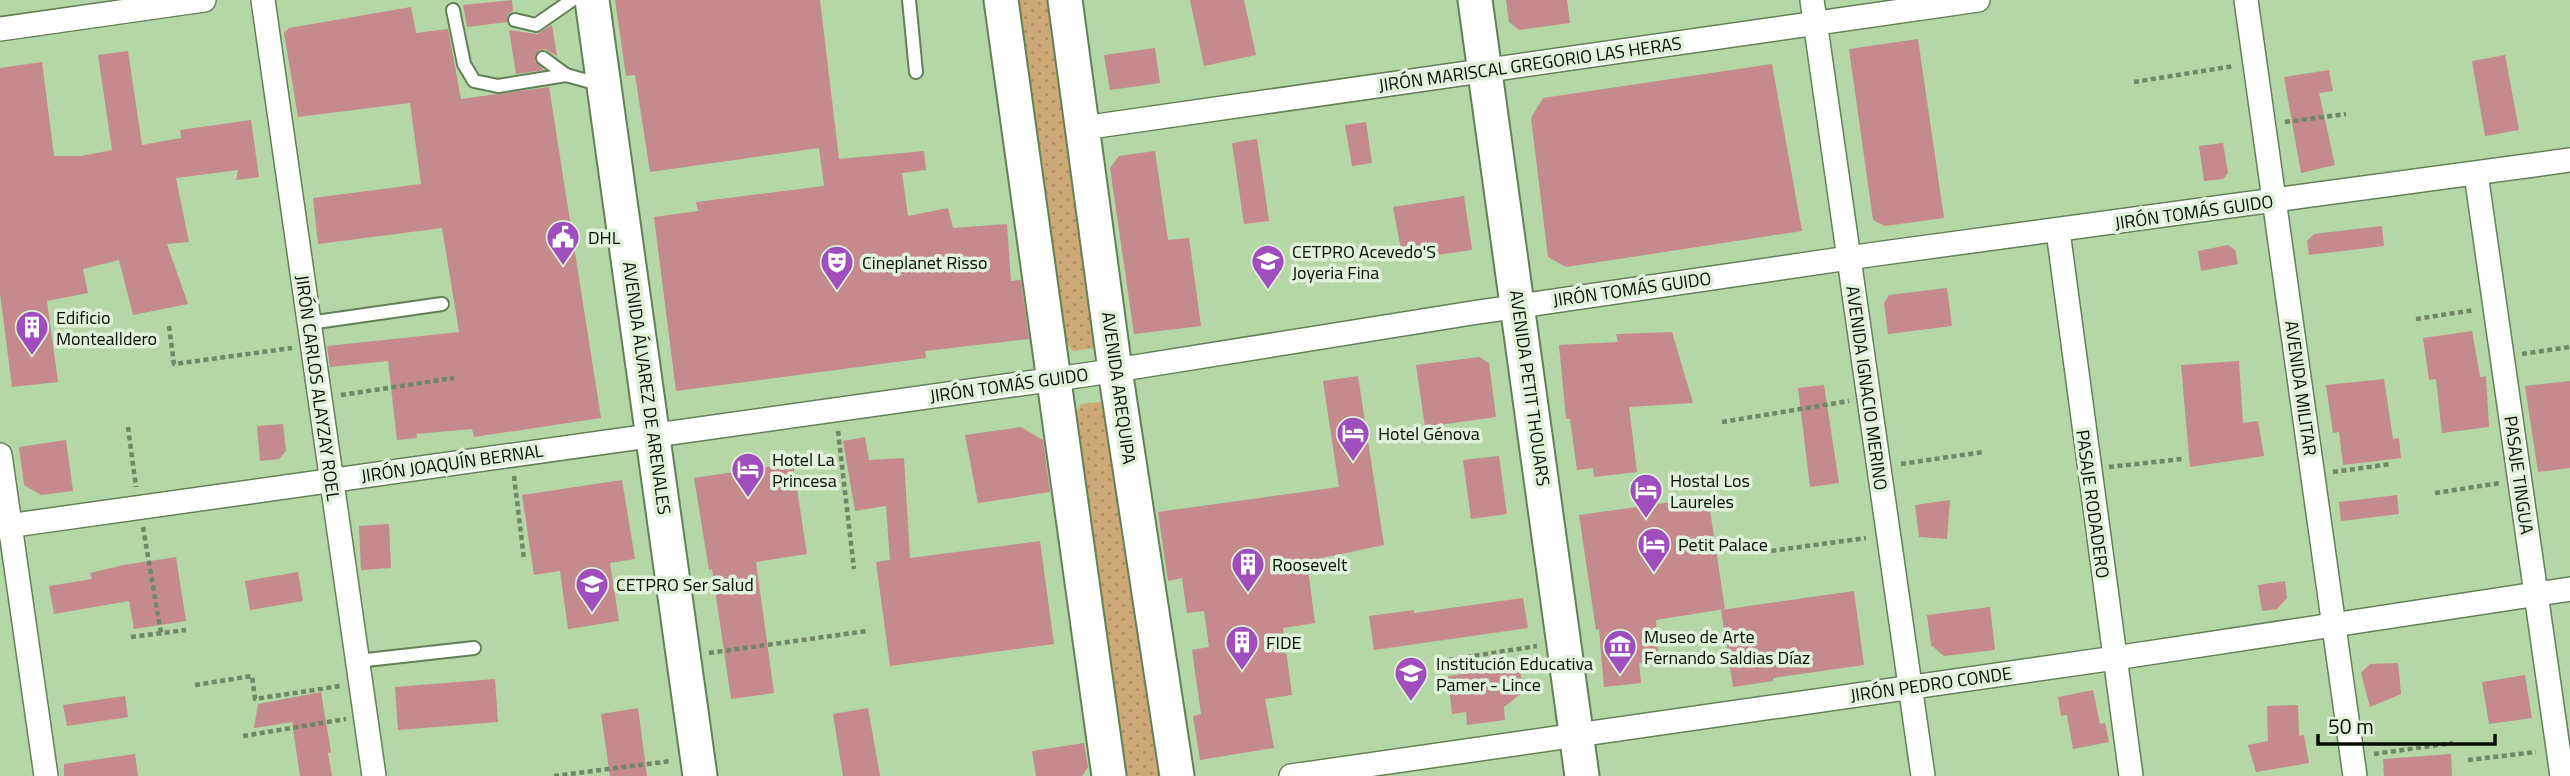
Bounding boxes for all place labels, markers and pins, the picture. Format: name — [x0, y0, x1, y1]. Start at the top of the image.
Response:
public building icon: DHL — [544, 218, 582, 267]
place label: DHL — [588, 224, 621, 251]
place label: CETPRO Acevedo'S Joyeria Fina — [1292, 238, 1436, 286]
school or university icon: CETPRO Acevedo'S Joyeria Fina — [1249, 242, 1287, 291]
theatre icon: Cineplanet Risso — [818, 243, 856, 292]
place label: Cineplanet Risso — [862, 249, 987, 276]
place label: Edificio Montealldero — [56, 304, 157, 352]
building icon: Edificio Montealldero — [13, 308, 51, 357]
hotel icon: Hotel Génova — [1334, 414, 1372, 463]
place label: Hotel Génova — [1378, 420, 1480, 447]
place label: Hotel La Princesa — [772, 446, 837, 494]
hotel icon: Hotel La Princesa — [729, 450, 767, 499]
place label: Hostal Los Laureles — [1670, 467, 1750, 515]
hotel icon: Hostal Los Laureles — [1627, 471, 1665, 520]
hotel icon: Petit Palace — [1635, 525, 1673, 574]
place label: Petit Palace — [1678, 531, 1768, 558]
building icon: Roosevelt — [1229, 545, 1267, 594]
place label: Roosevelt — [1272, 551, 1348, 578]
school or university icon: CETPRO Ser Salud — [573, 565, 611, 614]
place label: CETPRO Ser Salud — [616, 571, 754, 598]
building icon: FIDE — [1223, 623, 1261, 672]
place label: Museo de Arte Fernando Saldias Díaz — [1644, 623, 1810, 671]
museum icon: Museo de Arte Fernando Saldias Díaz — [1601, 627, 1639, 676]
place label: FIDE — [1266, 629, 1302, 656]
place label: Institución Educativa Pamer - Lince — [1436, 650, 1593, 698]
school or university icon: Institución Educativa Pamer - Lince — [1392, 654, 1430, 703]

